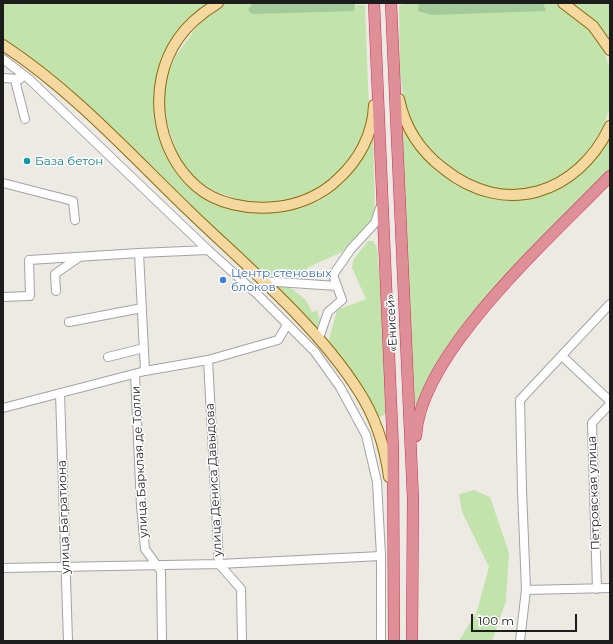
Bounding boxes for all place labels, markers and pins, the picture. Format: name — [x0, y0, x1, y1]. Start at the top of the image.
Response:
place label: База бетон — [35, 154, 103, 168]
marker: База бетон — [22, 156, 32, 166]
place label: Центр стеновых блоков — [231, 266, 332, 294]
marker: Центр стеновых блоков — [218, 275, 228, 285]

